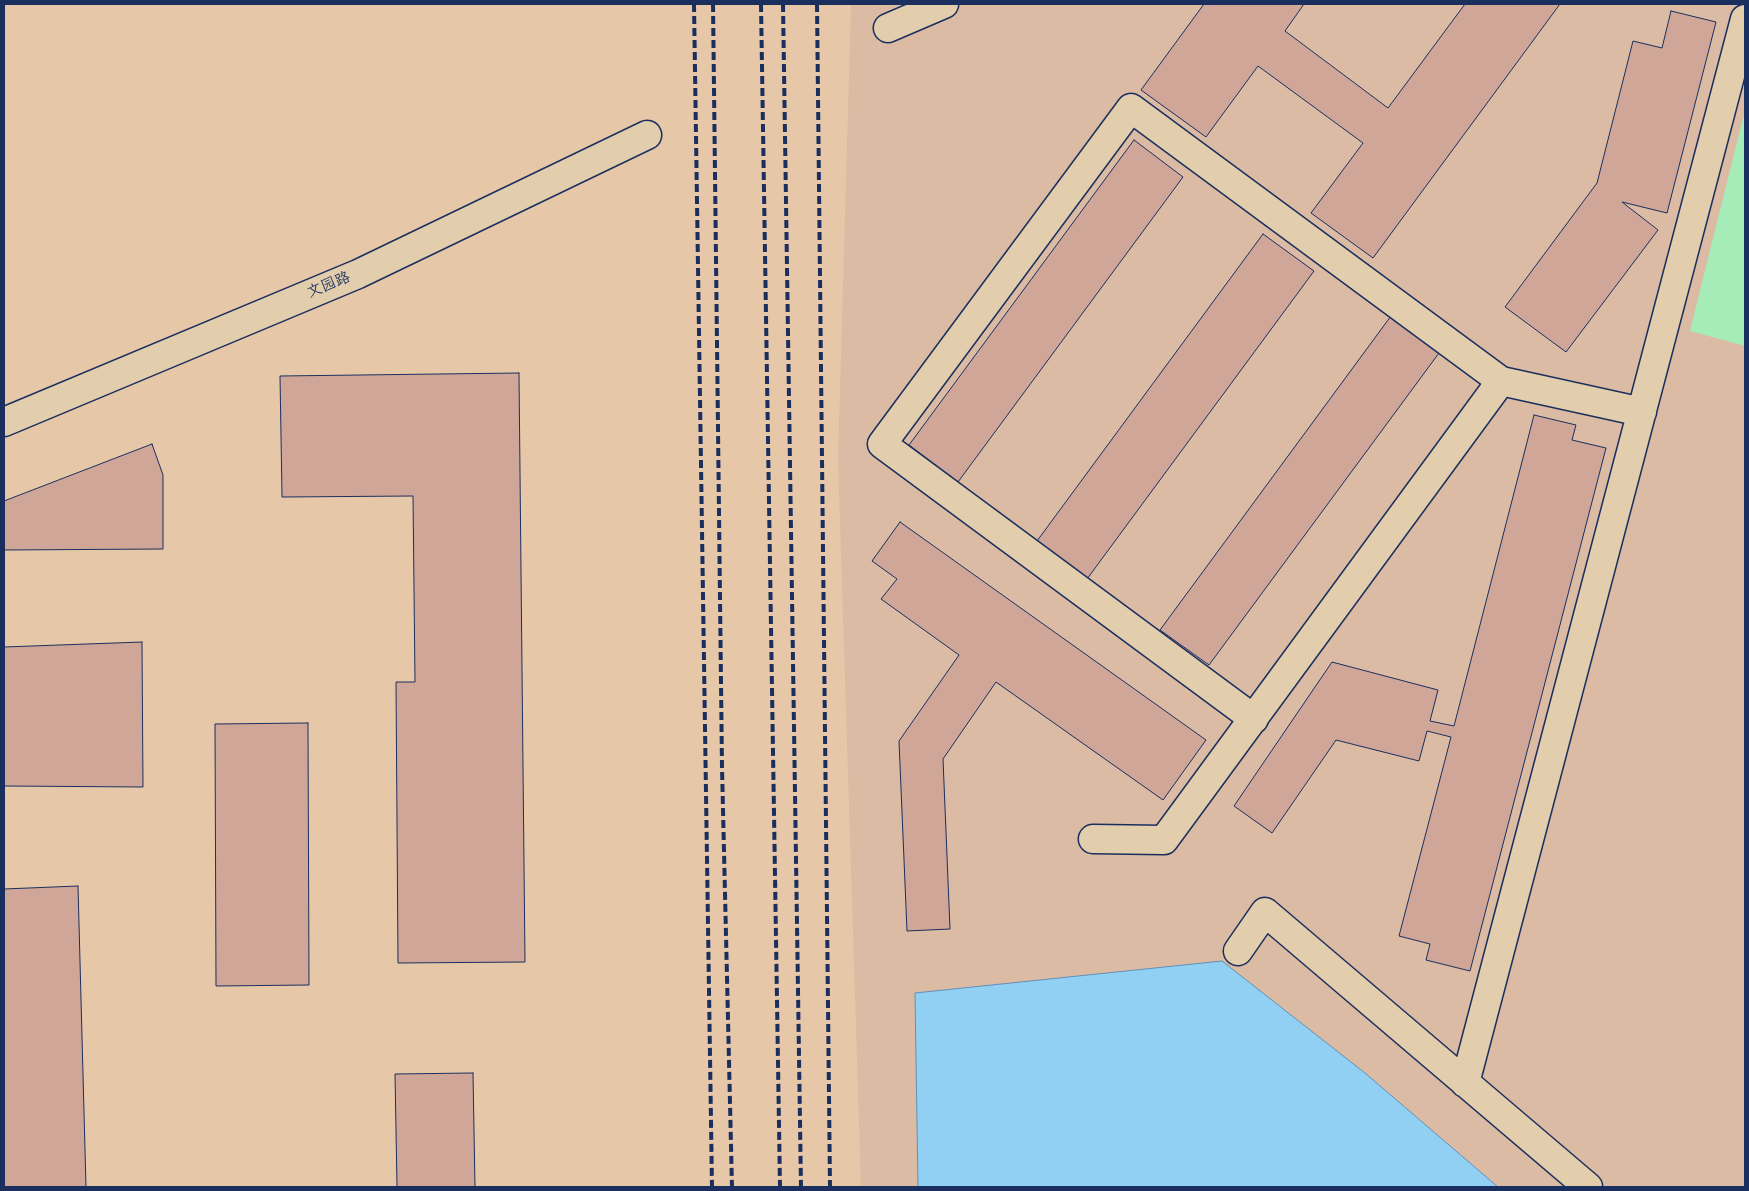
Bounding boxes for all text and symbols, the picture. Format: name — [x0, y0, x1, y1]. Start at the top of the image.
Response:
street label: 文园路 — [305, 269, 353, 303]

